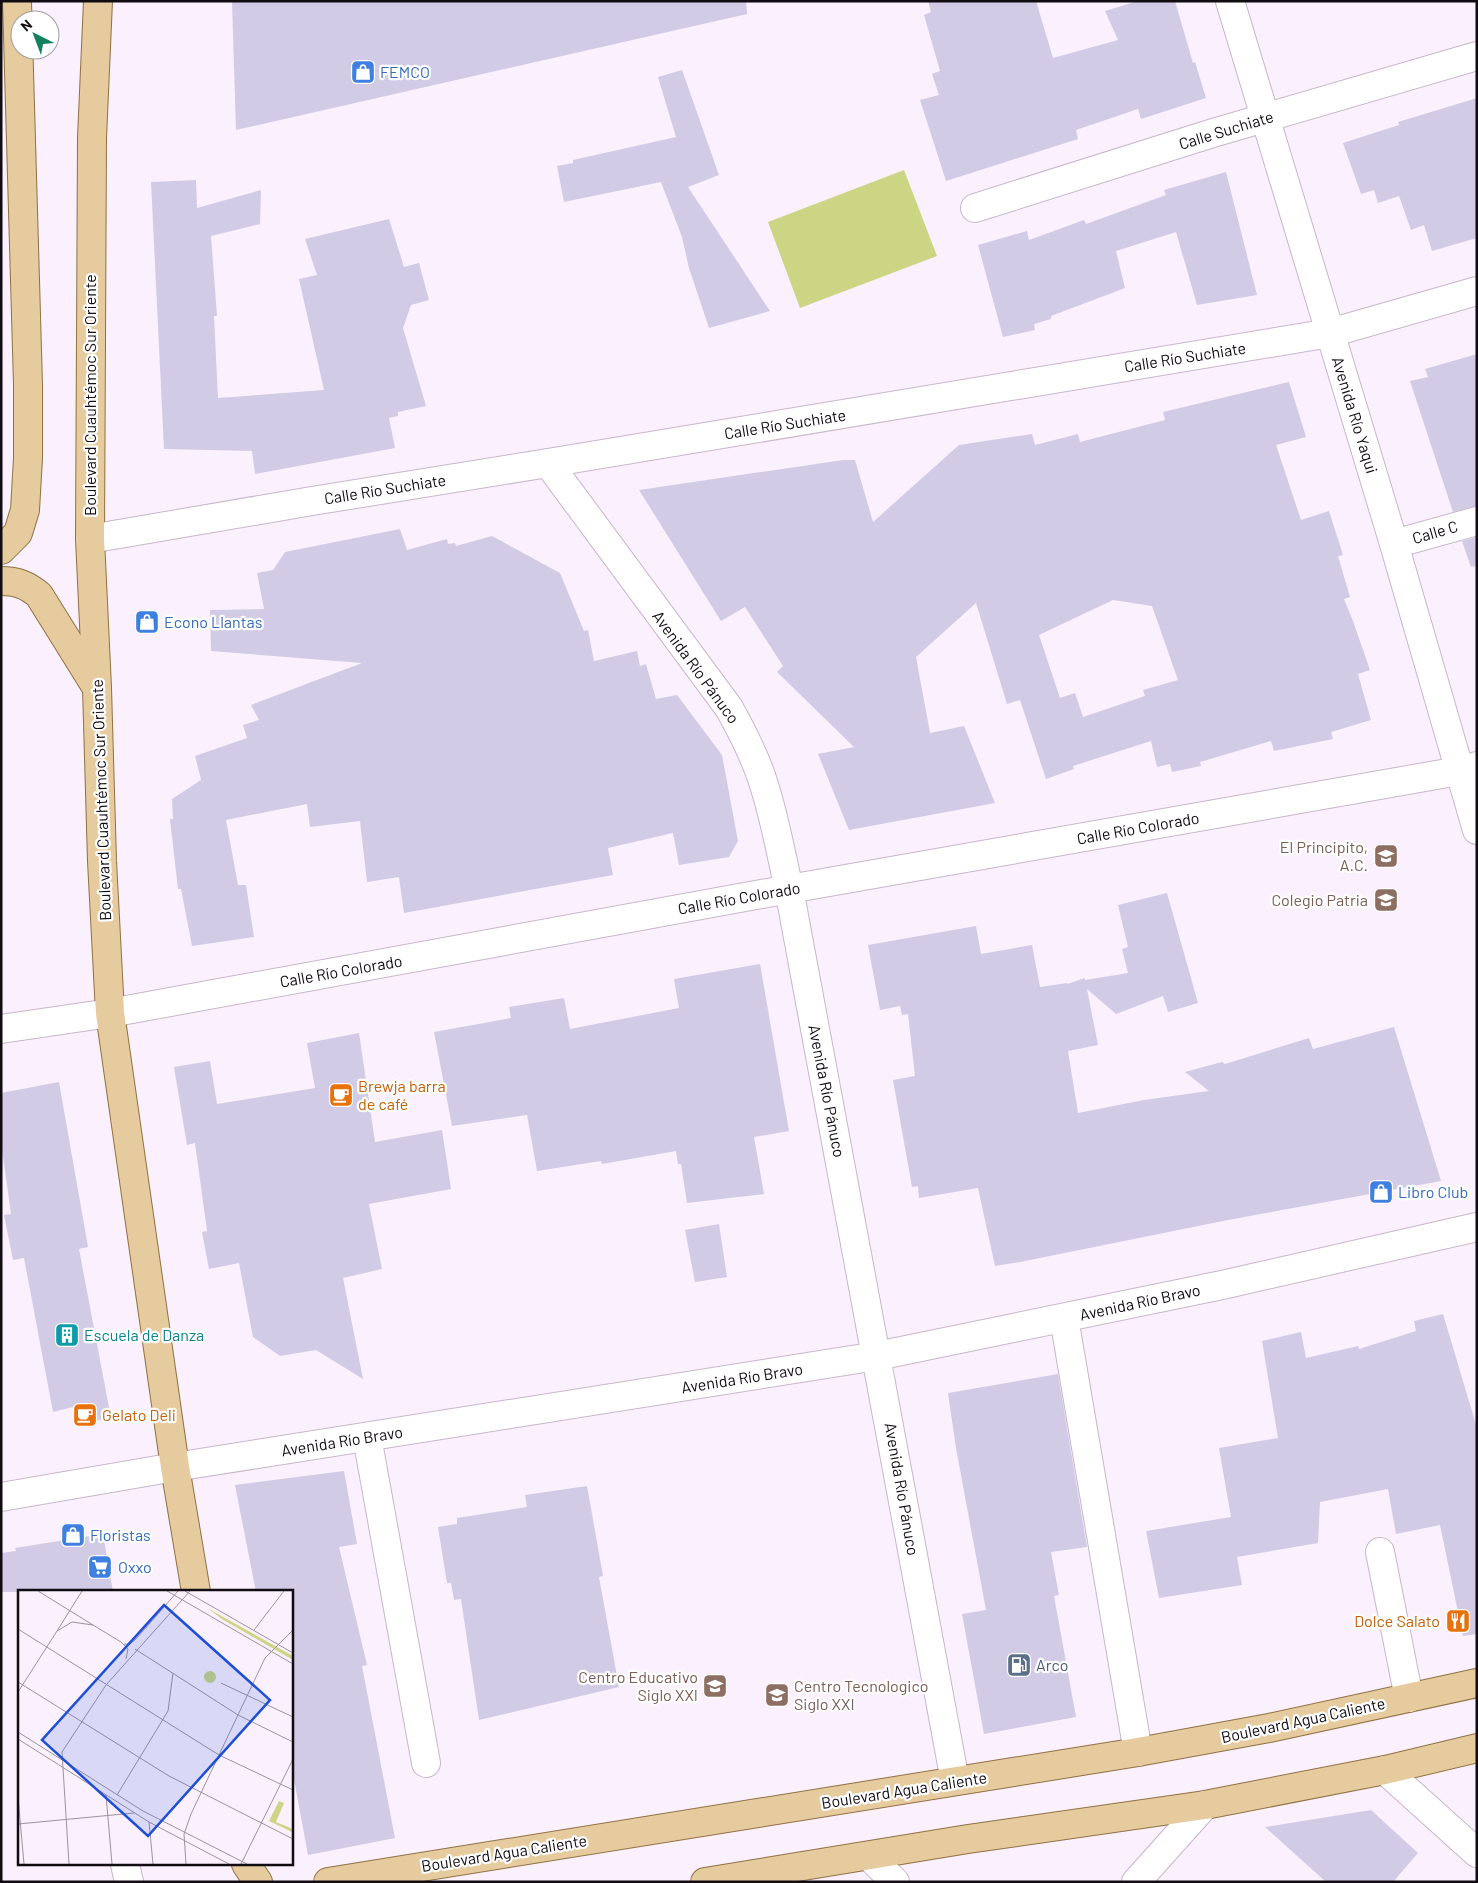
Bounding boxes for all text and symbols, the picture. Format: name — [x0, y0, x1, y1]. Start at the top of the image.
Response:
north arrow — [10, 10, 60, 60]
text: N — [17, 16, 35, 34]
shop icon: FEMCO — [350, 59, 376, 85]
place label: FEMCO — [380, 62, 430, 81]
street label: Calle Suchiate — [1176, 106, 1276, 153]
street label: Boulevard Cuauhtémoc Sur Oriente — [80, 274, 99, 516]
street label: Calle Río Suchiate — [1123, 337, 1247, 376]
street label: Avenida Río Yaqui — [1329, 354, 1382, 476]
street label: Calle Río Suchiate — [723, 404, 847, 443]
street label: Calle Río Suchiate — [323, 469, 447, 508]
street label: Calle C — [1410, 516, 1460, 547]
street label: Avenida Río Pánuco — [649, 607, 744, 727]
shop icon: Econo Llantas — [134, 609, 160, 635]
place label: Econo Llantas — [164, 612, 262, 631]
street label: Boulevard Cuauhtémoc Sur Oriente — [87, 679, 114, 921]
street label: Calle Río Colorado — [1075, 807, 1201, 848]
place label: El Principito, A.C. — [1280, 837, 1368, 874]
school or university icon: El Principito, A.C. — [1373, 843, 1399, 869]
street label: Calle Río Colorado — [676, 877, 802, 918]
school or university icon: Colegio Patria — [1373, 887, 1399, 913]
place label: Colegio Patria — [1271, 890, 1368, 909]
street label: Calle Río Colorado — [278, 950, 404, 991]
street label: Avenida Río Pánuco — [805, 1023, 850, 1159]
place label: Brewja barra de café — [358, 1076, 446, 1113]
cafe icon: Brewja barra de café — [328, 1082, 354, 1108]
shop icon: Libro Club — [1368, 1179, 1394, 1205]
place label: Libro Club — [1398, 1182, 1468, 1201]
street label: Avenida Río Bravo — [1078, 1279, 1202, 1324]
building icon: Escuela de Danza — [54, 1322, 80, 1348]
place label: Escuela de Danza — [84, 1325, 204, 1344]
street label: Avenida Río Bravo — [680, 1359, 804, 1397]
cafe icon: Gelato Deli — [72, 1402, 98, 1428]
place label: Gelato Deli — [102, 1405, 176, 1424]
street label: Avenida Río Pánuco — [881, 1421, 924, 1557]
street label: Avenida Río Bravo — [280, 1422, 404, 1460]
shop icon: Floristas — [60, 1522, 86, 1548]
place label: Floristas — [90, 1525, 151, 1544]
supermarket icon: Oxxo — [87, 1554, 113, 1580]
place label: Oxxo — [118, 1557, 152, 1576]
inset map — [18, 1590, 292, 1866]
restaurant icon: Dolce Salato — [1445, 1608, 1471, 1634]
place label: Dolce Salato — [1354, 1611, 1440, 1630]
fuel station icon: Arco — [1006, 1652, 1032, 1678]
place label: Arco — [1036, 1655, 1068, 1674]
place label: Centro Educativo Siglo XXI — [578, 1667, 698, 1704]
school or university icon: Centro Educativo Siglo XXI — [702, 1673, 728, 1699]
place label: Centro Tecnologico Siglo XXI — [794, 1676, 928, 1713]
school or university icon: Centro Tecnologico Siglo XXI — [764, 1682, 790, 1708]
street label: Boulevard Agua Caliente — [1219, 1693, 1387, 1746]
street label: Boulevard Agua Caliente — [820, 1767, 988, 1812]
street label: Boulevard Agua Caliente — [420, 1830, 588, 1875]

